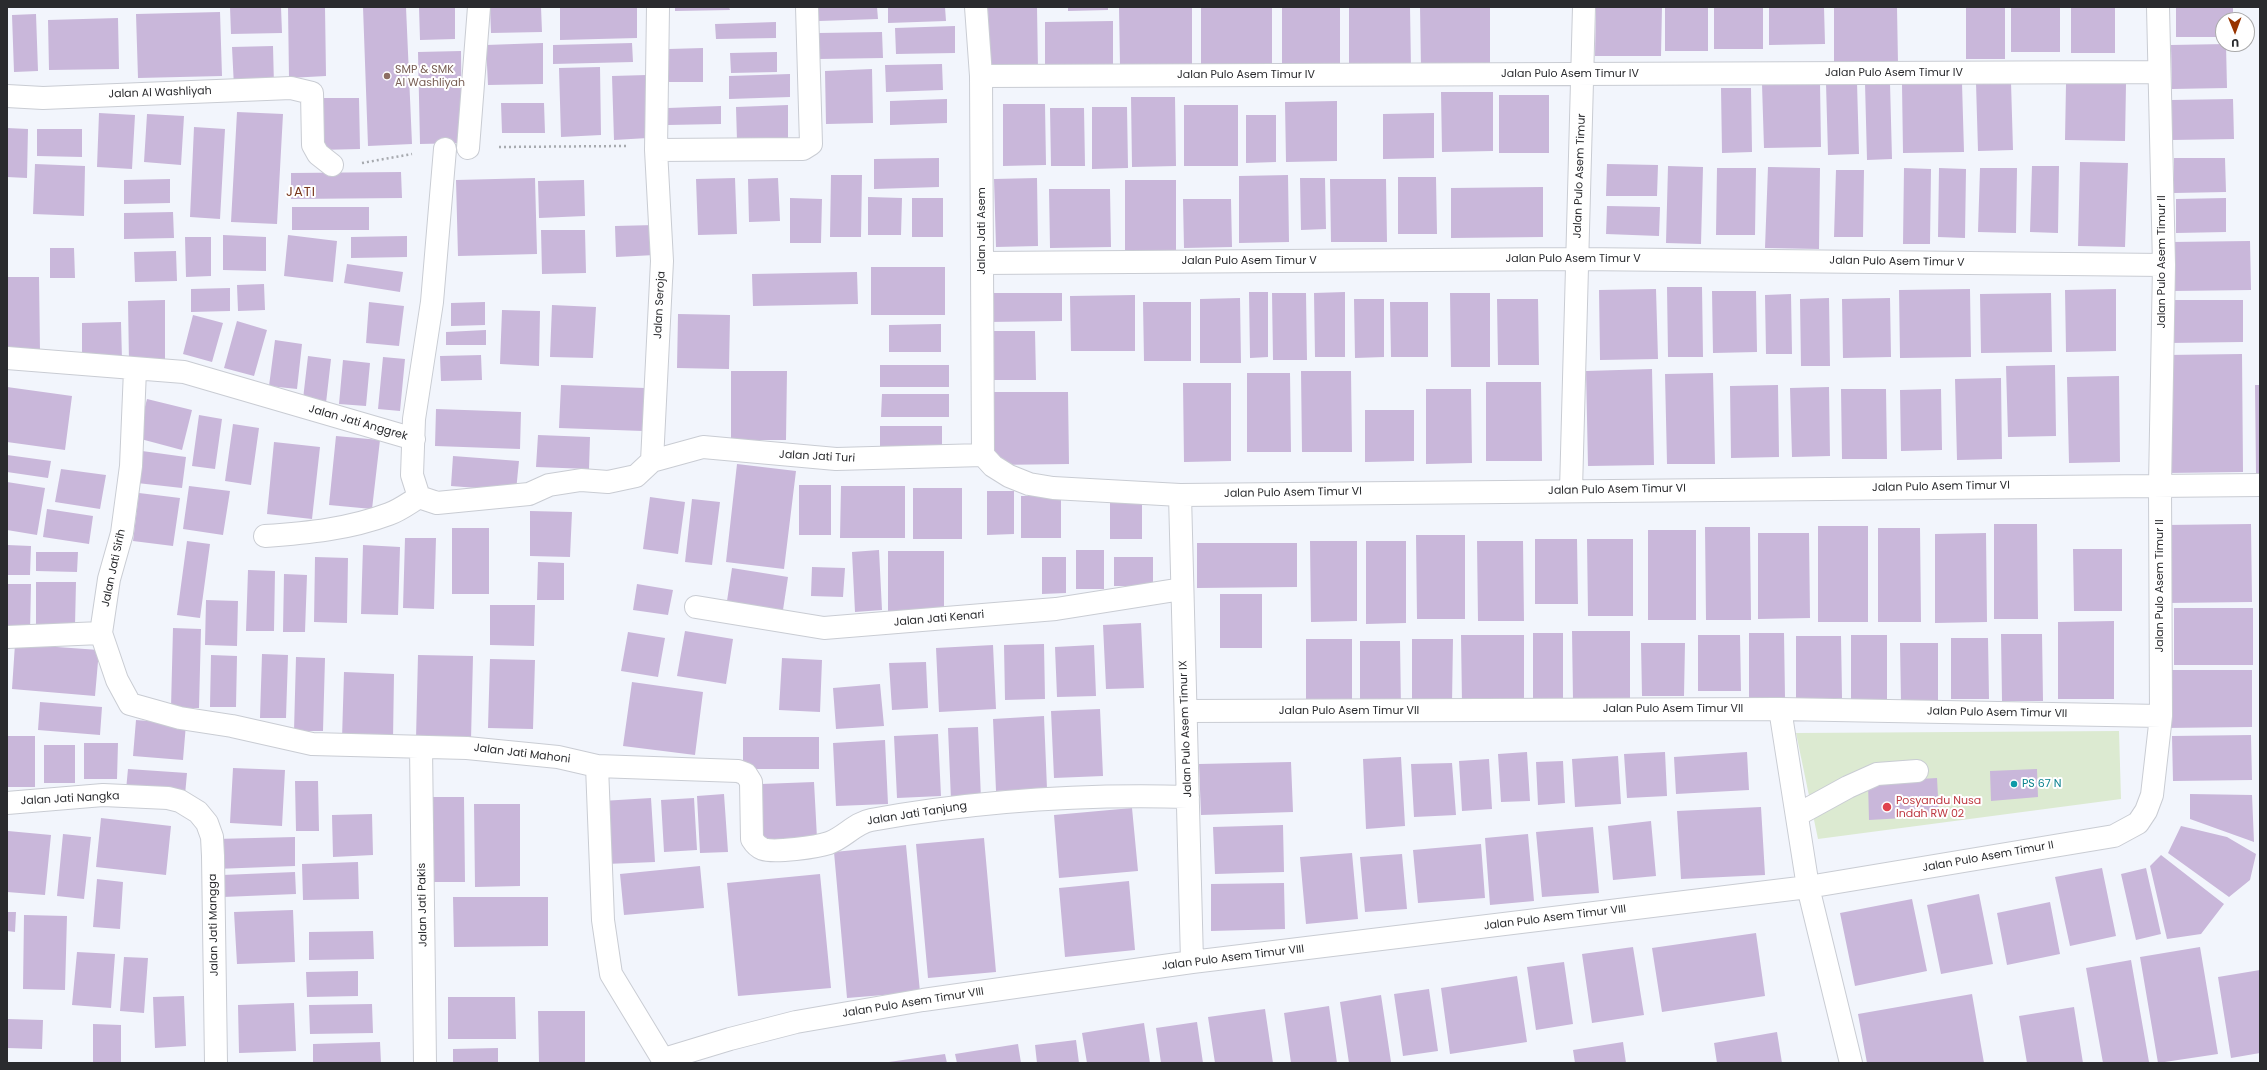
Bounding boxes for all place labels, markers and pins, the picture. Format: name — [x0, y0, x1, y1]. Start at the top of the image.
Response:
place label: SMP & SMK Al Washliyah — [395, 63, 465, 89]
marker: SMP & SMK Al Washliyah — [382, 71, 392, 81]
place label: PS 67 N — [2022, 777, 2061, 791]
marker: PS 67 N — [2009, 779, 2019, 789]
place label: Posyandu Nusa Indah RW 02 — [1896, 794, 1981, 820]
marker: Posyandu Nusa Indah RW 02 — [1881, 801, 1893, 813]

